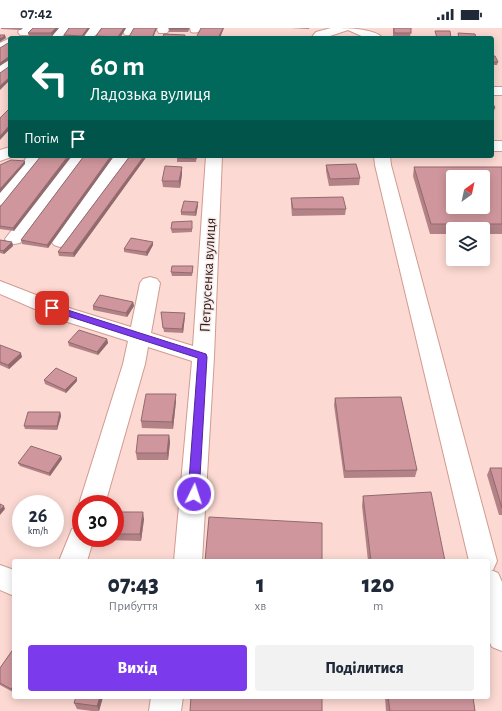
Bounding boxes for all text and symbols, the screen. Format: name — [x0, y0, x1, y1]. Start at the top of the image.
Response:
text: 07:42 — [20, 6, 52, 21]
icon: left — [24, 52, 76, 104]
text: 60 m — [90, 53, 145, 81]
text: Ладозька вулиця — [90, 86, 211, 104]
icon: arrive — [67, 128, 89, 150]
text: Потім — [24, 131, 59, 146]
north arrow — [446, 170, 490, 214]
map controls — [446, 170, 490, 266]
street label: Петрусенка вулиця — [198, 217, 218, 333]
button: layers — [446, 222, 490, 266]
pin — [35, 291, 69, 325]
icon: arrive — [41, 297, 63, 319]
position arrow — [173, 473, 215, 515]
speed limit sign: 30 — [72, 495, 124, 547]
text: 26 — [28, 506, 48, 526]
text: km/h — [28, 526, 48, 536]
text: 07:43 — [108, 573, 159, 597]
text: 1 — [256, 573, 265, 597]
text: 120 — [362, 573, 394, 597]
text: Прибуття — [109, 600, 158, 613]
text: хв — [254, 600, 266, 613]
text: m — [373, 600, 383, 613]
button: Вихід — [28, 645, 247, 691]
button: Поділитися — [255, 645, 474, 691]

